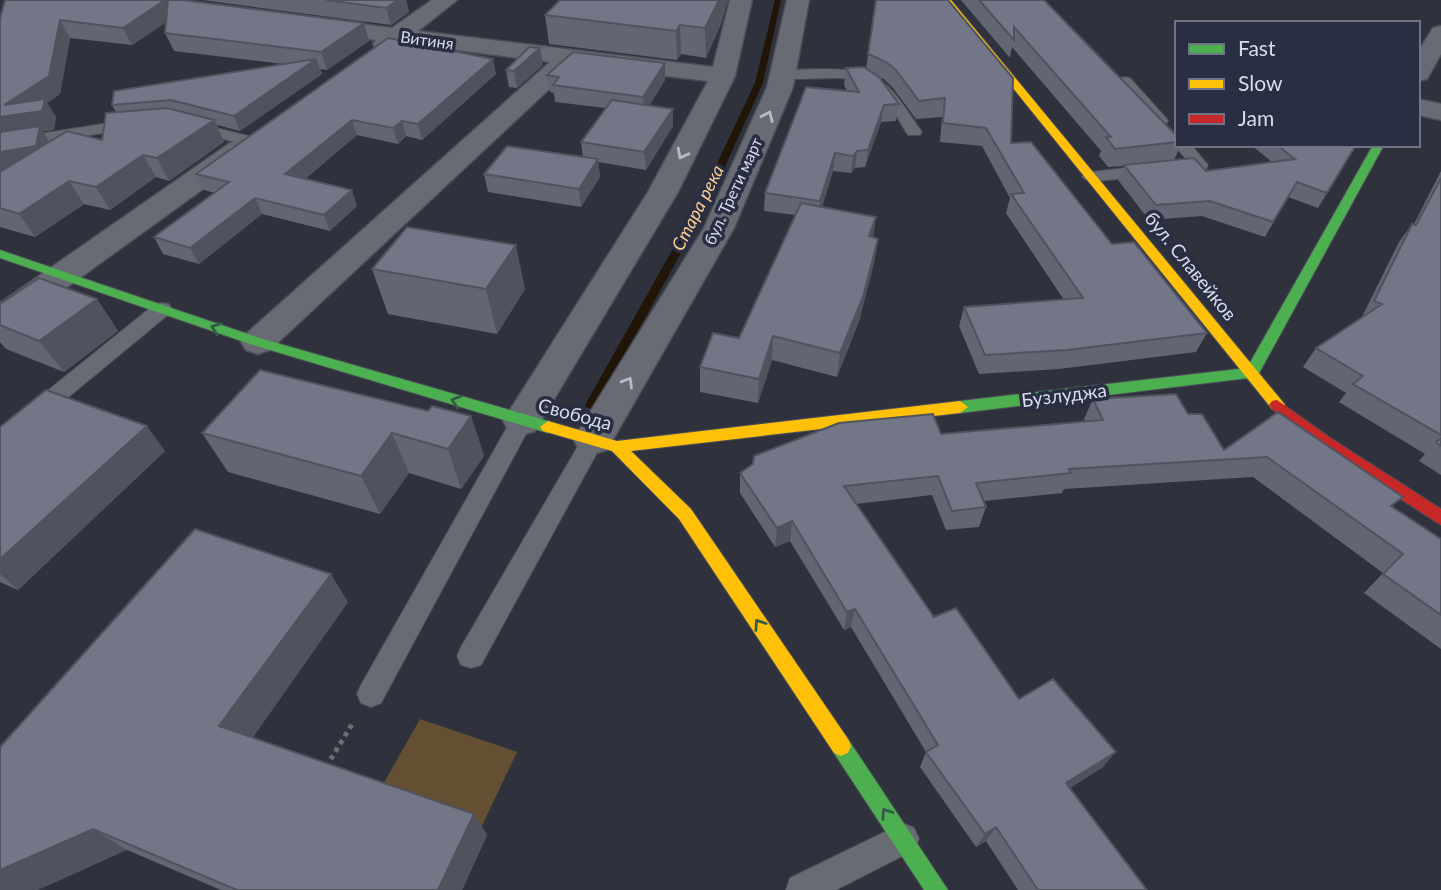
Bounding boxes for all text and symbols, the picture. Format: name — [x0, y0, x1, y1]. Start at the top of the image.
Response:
legend — [1175, 21, 1420, 147]
street label: Витиня — [399, 26, 455, 53]
text: Fast — [1238, 35, 1276, 60]
text: Slow — [1238, 70, 1283, 95]
text: Jam — [1238, 105, 1274, 130]
one-way arrow — [760, 111, 774, 123]
street label: бул. Трети март — [699, 134, 766, 247]
one-way arrow — [677, 147, 691, 159]
water label: Стара река — [666, 161, 728, 254]
street label: бул. Славейков — [1140, 207, 1242, 325]
one-way arrow — [210, 322, 222, 336]
one-way arrow — [619, 376, 632, 389]
street label: Бузлуджа — [1020, 378, 1108, 411]
street label: Свобода — [536, 393, 615, 434]
one-way arrow — [451, 395, 463, 410]
one-way arrow — [755, 619, 767, 632]
one-way arrow — [882, 808, 894, 821]

